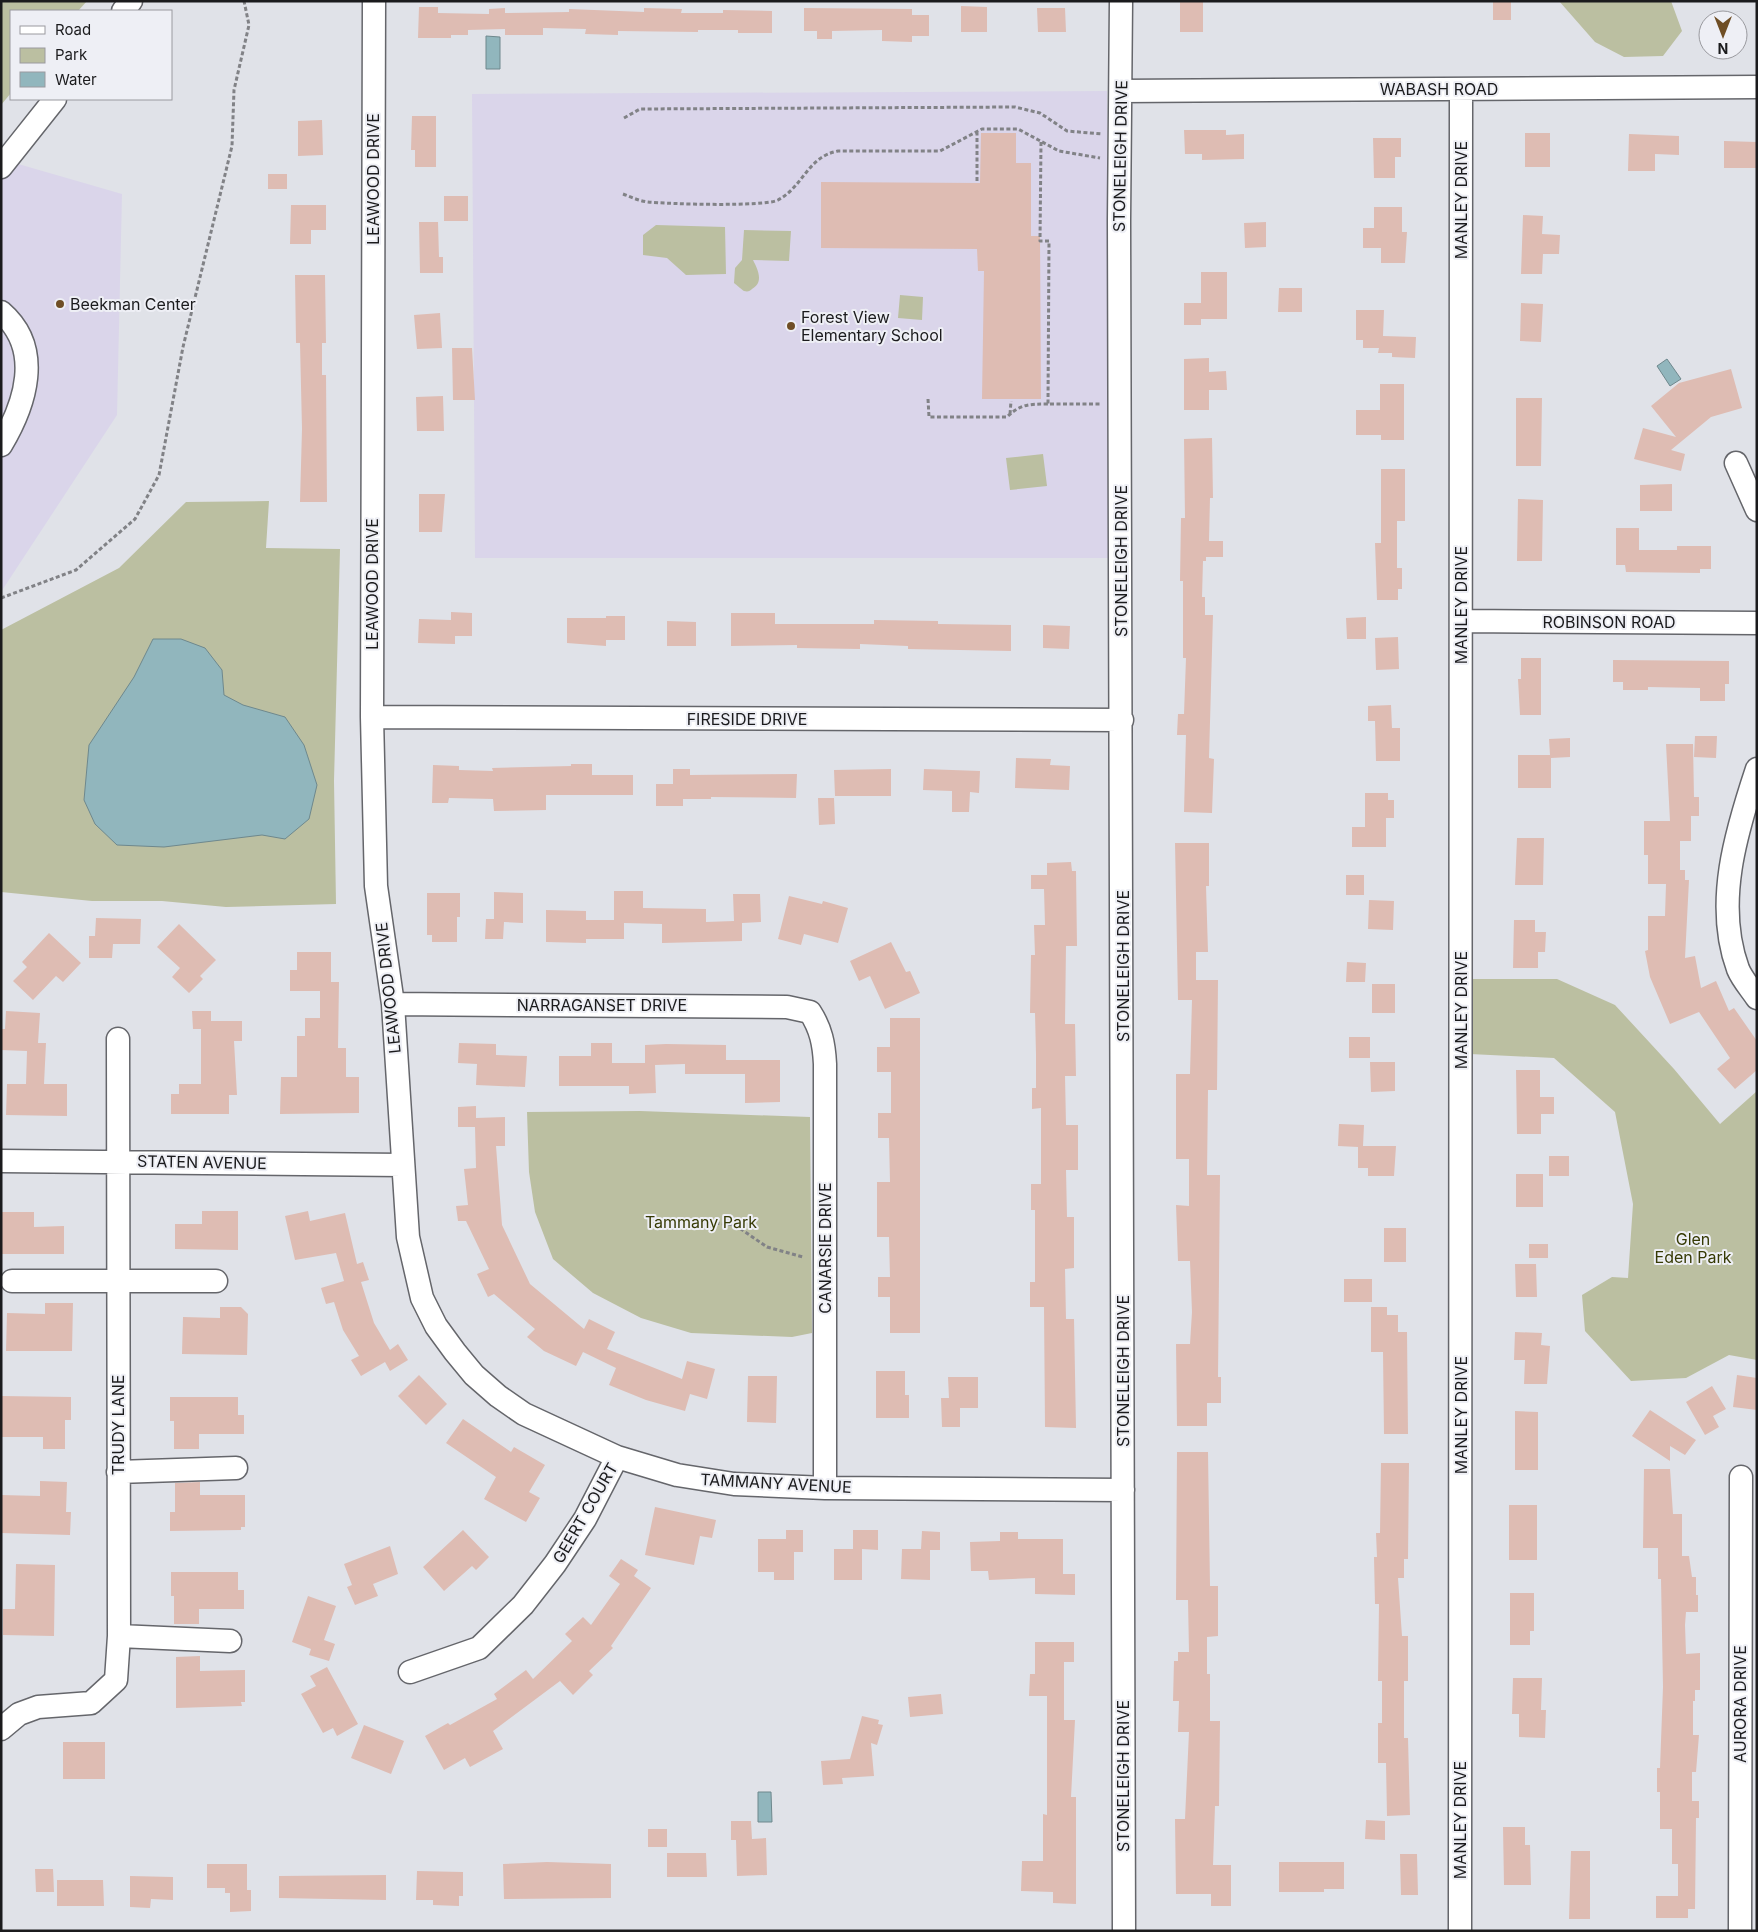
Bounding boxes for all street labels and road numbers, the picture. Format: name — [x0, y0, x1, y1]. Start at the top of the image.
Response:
street label: WABASH ROAD — [1380, 79, 1498, 99]
street label: STONELEIGH DRIVE — [1109, 80, 1131, 232]
street label: LEAWOOD DRIVE — [363, 113, 383, 245]
street label: MANLEY DRIVE — [1451, 141, 1471, 259]
street label: STONELEIGH DRIVE — [1111, 485, 1131, 637]
street label: LEAWOOD DRIVE — [362, 518, 382, 650]
street label: MANLEY DRIVE — [1451, 546, 1471, 664]
street label: ROBINSON ROAD — [1543, 612, 1675, 632]
street label: FIRESIDE DRIVE — [687, 709, 807, 729]
street label: STONELEIGH DRIVE — [1113, 890, 1133, 1042]
street label: LEAWOOD DRIVE — [371, 921, 405, 1055]
street label: MANLEY DRIVE — [1451, 951, 1471, 1069]
street label: NARRAGANSET DRIVE — [517, 995, 687, 1015]
street label: STATEN AVENUE — [137, 1151, 267, 1173]
street label: CANARSIE DRIVE — [815, 1182, 835, 1314]
street label: STONELEIGH DRIVE — [1113, 1295, 1133, 1447]
street label: MANLEY DRIVE — [1451, 1356, 1471, 1474]
street label: TRUDY LANE — [108, 1375, 128, 1475]
street label: GEERT COURT — [548, 1459, 622, 1567]
street label: TAMMANY AVENUE — [700, 1469, 852, 1497]
street label: AURORA DRIVE — [1730, 1645, 1750, 1763]
street label: STONELEIGH DRIVE — [1113, 1700, 1133, 1852]
street label: MANLEY DRIVE — [1450, 1761, 1470, 1879]

